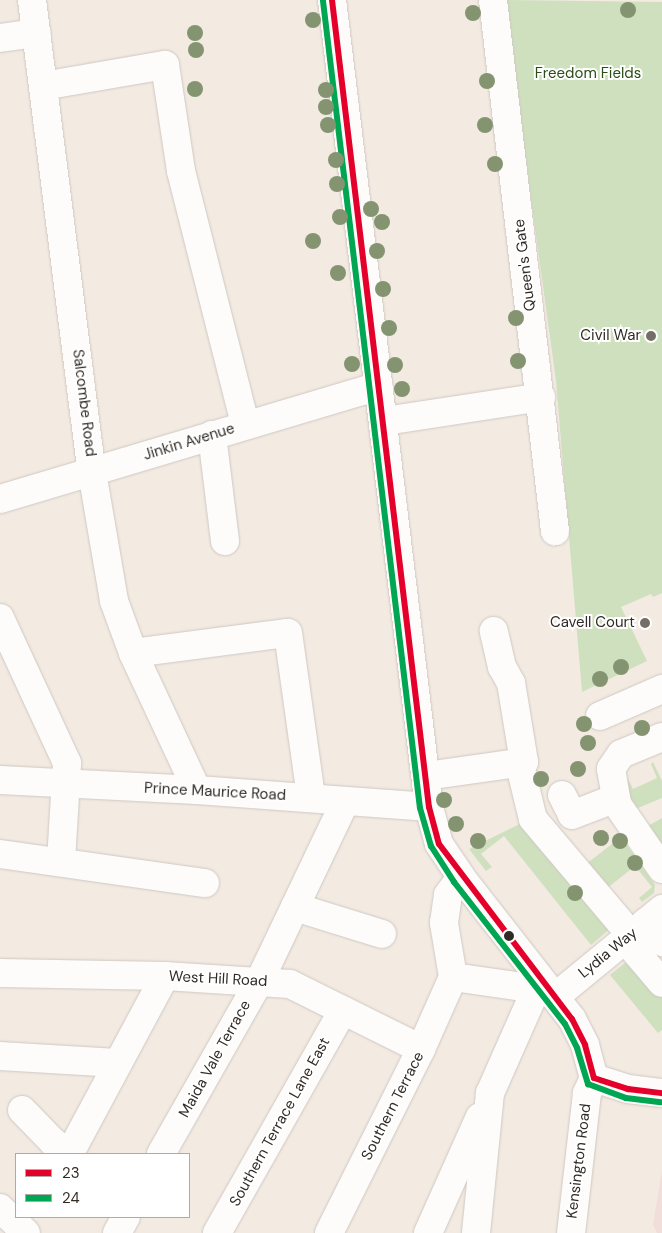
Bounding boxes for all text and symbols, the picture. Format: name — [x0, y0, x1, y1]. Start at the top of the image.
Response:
park label: Freedom Fields — [535, 65, 641, 83]
street label: Queen's Gate — [510, 218, 540, 312]
place label: Civil War — [580, 327, 641, 345]
marker: Civil War — [645, 330, 657, 342]
street label: Salcombe Road — [68, 348, 100, 458]
street label: Jinkin Avenue — [141, 420, 237, 464]
place label: Cavell Court — [550, 614, 635, 632]
marker: Cavell Court — [639, 617, 651, 629]
street label: Prince Maurice Road — [144, 779, 286, 805]
street label: Lydia Way — [575, 924, 641, 982]
unlabelled marker — [504, 931, 514, 941]
street label: West Hill Road — [168, 967, 268, 991]
street label: Maida Vale Terrace — [175, 997, 255, 1121]
street label: Southern Terrace Lane East — [226, 1034, 334, 1210]
street label: Southern Terrace — [358, 1049, 428, 1163]
street label: Kensington Road — [563, 1103, 595, 1219]
legend — [15, 1153, 190, 1218]
text: 23 — [62, 1163, 80, 1183]
text: 24 — [62, 1188, 80, 1208]

